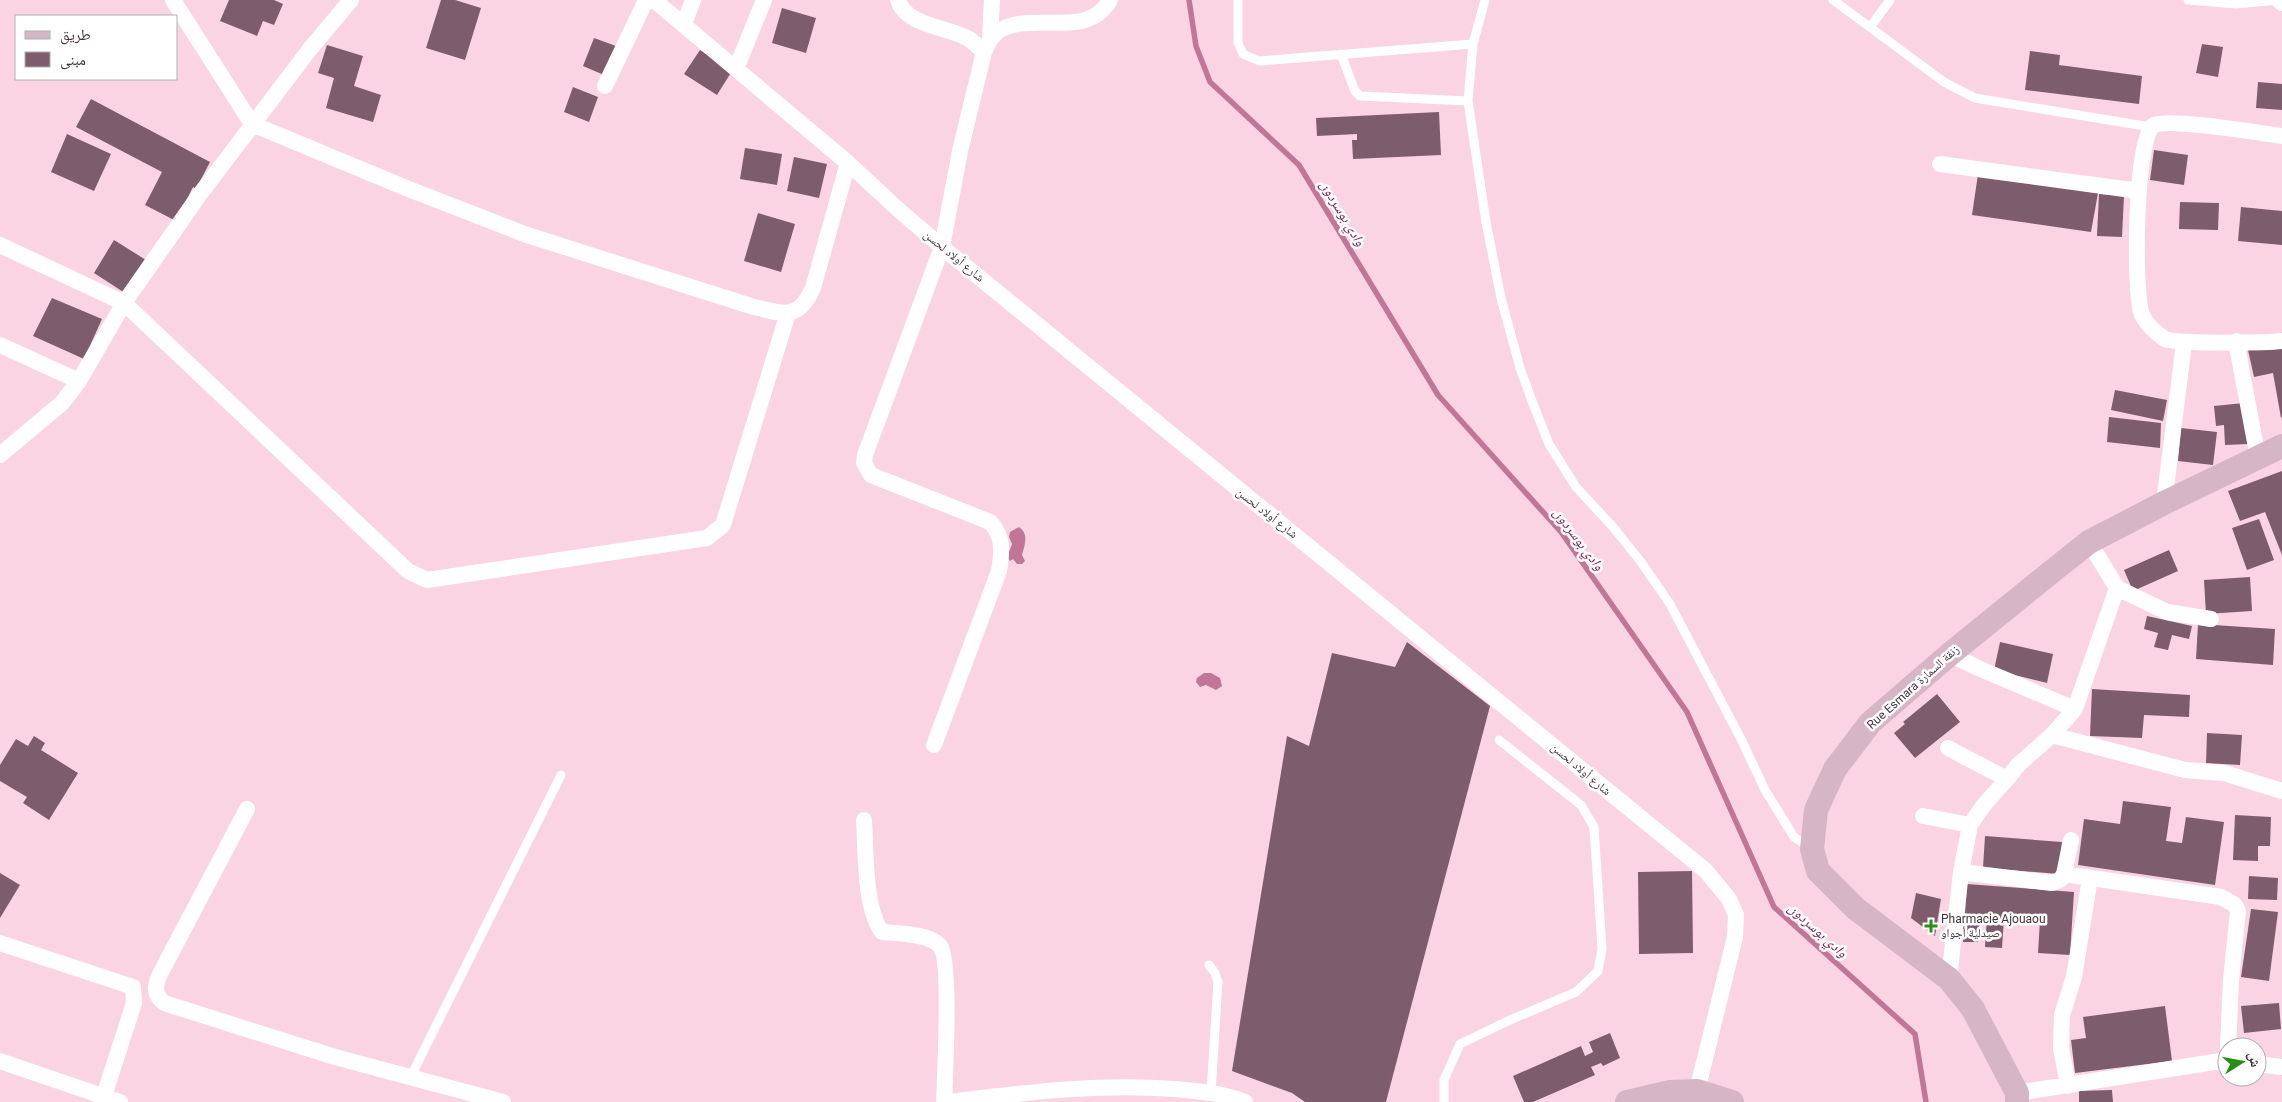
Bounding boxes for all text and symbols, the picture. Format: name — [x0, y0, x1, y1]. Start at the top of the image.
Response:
legend — [15, 15, 178, 80]
text: طريق — [60, 26, 91, 45]
text: مبنى — [60, 51, 86, 70]
water label: وادي بوسردون — [1314, 177, 1369, 251]
street label: شارع أولاد لحسن — [920, 227, 987, 286]
street label: شارع أولاد لحسن — [1233, 485, 1301, 542]
water label: وادي بوسردون — [1548, 505, 1608, 576]
street label: Rue Esmara زنقة السمارة — [1864, 642, 1962, 732]
street label: شارع أولاد لحسن — [1548, 740, 1614, 799]
water label: وادي بوسردون — [1783, 899, 1851, 964]
place label: Pharmacie Ajouaou صيدلية أجواو — [1941, 912, 2046, 940]
marker: Pharmacie Ajouaou صيدلية أجواو — [1925, 920, 1937, 932]
north arrow — [2217, 1037, 2267, 1087]
text: ش — [2245, 1051, 2264, 1069]

